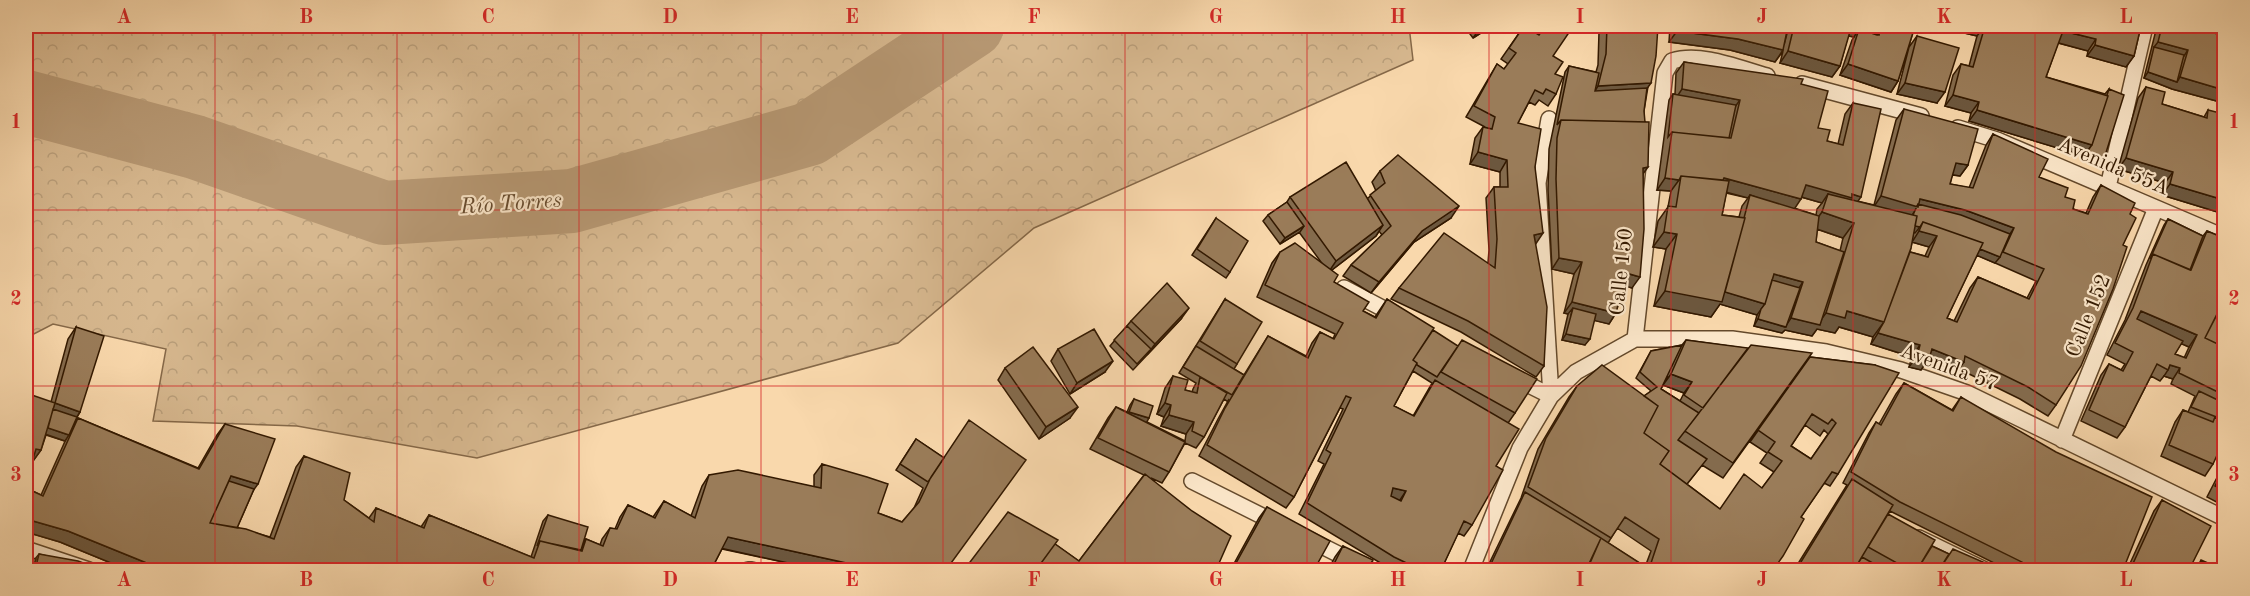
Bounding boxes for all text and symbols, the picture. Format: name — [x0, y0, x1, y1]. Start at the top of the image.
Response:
text: A — [116, 8, 132, 28]
text: B — [299, 8, 313, 28]
text: C — [481, 8, 495, 28]
text: D — [662, 8, 678, 28]
text: E — [845, 8, 859, 28]
text: F — [1027, 8, 1041, 28]
text: G — [1209, 8, 1223, 28]
text: H — [1390, 8, 1406, 28]
text: I — [1576, 8, 1584, 28]
text: J — [1757, 8, 1768, 28]
text: K — [1936, 8, 1952, 28]
text: L — [2119, 8, 2133, 28]
text: 1 — [10, 113, 22, 133]
text: 1 — [2228, 113, 2240, 133]
street label: Avenida 55A — [2054, 134, 2172, 200]
water label: Río Torres — [458, 189, 563, 219]
street label: Calle 150 — [1607, 227, 1637, 317]
street label: Calle 152 — [2063, 271, 2115, 361]
text: 2 — [10, 290, 22, 310]
text: 2 — [2228, 290, 2240, 310]
street label: Avenida 57 — [1897, 341, 2001, 395]
text: 3 — [10, 466, 22, 486]
text: 3 — [2228, 466, 2240, 486]
text: A — [116, 571, 132, 591]
text: B — [299, 571, 313, 591]
text: C — [481, 571, 495, 591]
text: D — [662, 571, 678, 591]
text: E — [845, 571, 859, 591]
text: F — [1027, 571, 1041, 591]
text: G — [1209, 571, 1223, 591]
text: H — [1390, 571, 1406, 591]
text: I — [1576, 571, 1584, 591]
text: J — [1757, 571, 1768, 591]
text: K — [1936, 571, 1952, 591]
text: L — [2119, 571, 2133, 591]

